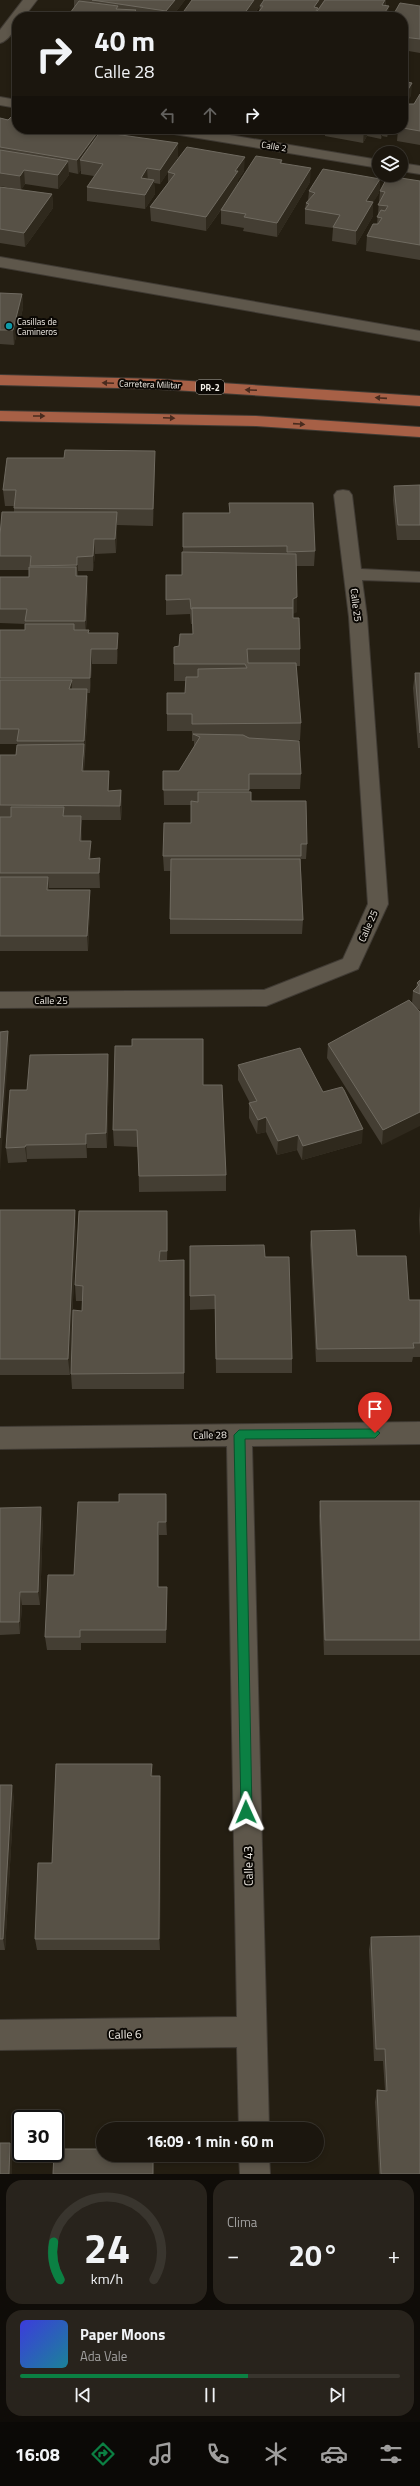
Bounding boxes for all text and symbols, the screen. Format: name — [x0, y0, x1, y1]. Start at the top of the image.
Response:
text: 40 m — [94, 19, 155, 62]
icon: right — [28, 28, 80, 80]
text: Calle 28 — [94, 58, 154, 85]
icon: left — [157, 104, 179, 126]
icon: ahead — [199, 104, 221, 126]
icon: right — [241, 104, 263, 126]
street label: Calle 2 — [261, 138, 287, 154]
map controls — [372, 146, 408, 182]
button: layers — [372, 146, 408, 182]
place label: Casillas de Camineros — [17, 315, 57, 338]
marker: Casillas de Camineros — [4, 321, 14, 331]
street label: Carretera Militar — [119, 376, 181, 392]
one-way arrow — [101, 380, 114, 386]
road number: PR-2 — [196, 380, 224, 394]
one-way arrow — [245, 386, 257, 393]
one-way arrow — [375, 394, 387, 401]
one-way arrow — [33, 413, 46, 419]
one-way arrow — [163, 415, 176, 421]
one-way arrow — [293, 420, 305, 427]
street label: Calle 25 — [347, 587, 366, 623]
street label: Calle 25 — [354, 907, 382, 944]
street label: Calle 25 — [34, 993, 68, 1008]
pin — [358, 1392, 392, 1433]
icon: arrive — [364, 1398, 386, 1420]
street label: Calle 28 — [193, 1427, 227, 1443]
position arrow — [225, 1791, 267, 1833]
street label: Calle 43 — [238, 1846, 258, 1886]
street label: Calle 6 — [108, 2024, 142, 2044]
speed limit sign: 30 — [12, 2110, 64, 2162]
text: 16:09 · 1 min · 60 m — [146, 2130, 274, 2153]
text: Clima — [227, 2212, 257, 2232]
text: 24 — [83, 2216, 130, 2279]
text: 20° — [288, 2232, 339, 2278]
text: − — [227, 2238, 239, 2272]
text: + — [388, 2238, 400, 2272]
text: km/h — [90, 2268, 123, 2290]
text: Paper Moons — [80, 2323, 165, 2346]
text: Ada Vale — [80, 2346, 127, 2366]
icon: previous — [72, 2384, 94, 2406]
icon: pause — [199, 2384, 221, 2406]
icon: next — [326, 2384, 348, 2406]
icon: directions — [89, 2440, 117, 2468]
icon: music — [147, 2440, 175, 2468]
icon: phone — [204, 2440, 232, 2468]
icon: climate — [262, 2440, 290, 2468]
icon: car — [320, 2440, 348, 2468]
icon: filters — [377, 2440, 405, 2468]
text: 16:08 — [15, 2441, 60, 2468]

